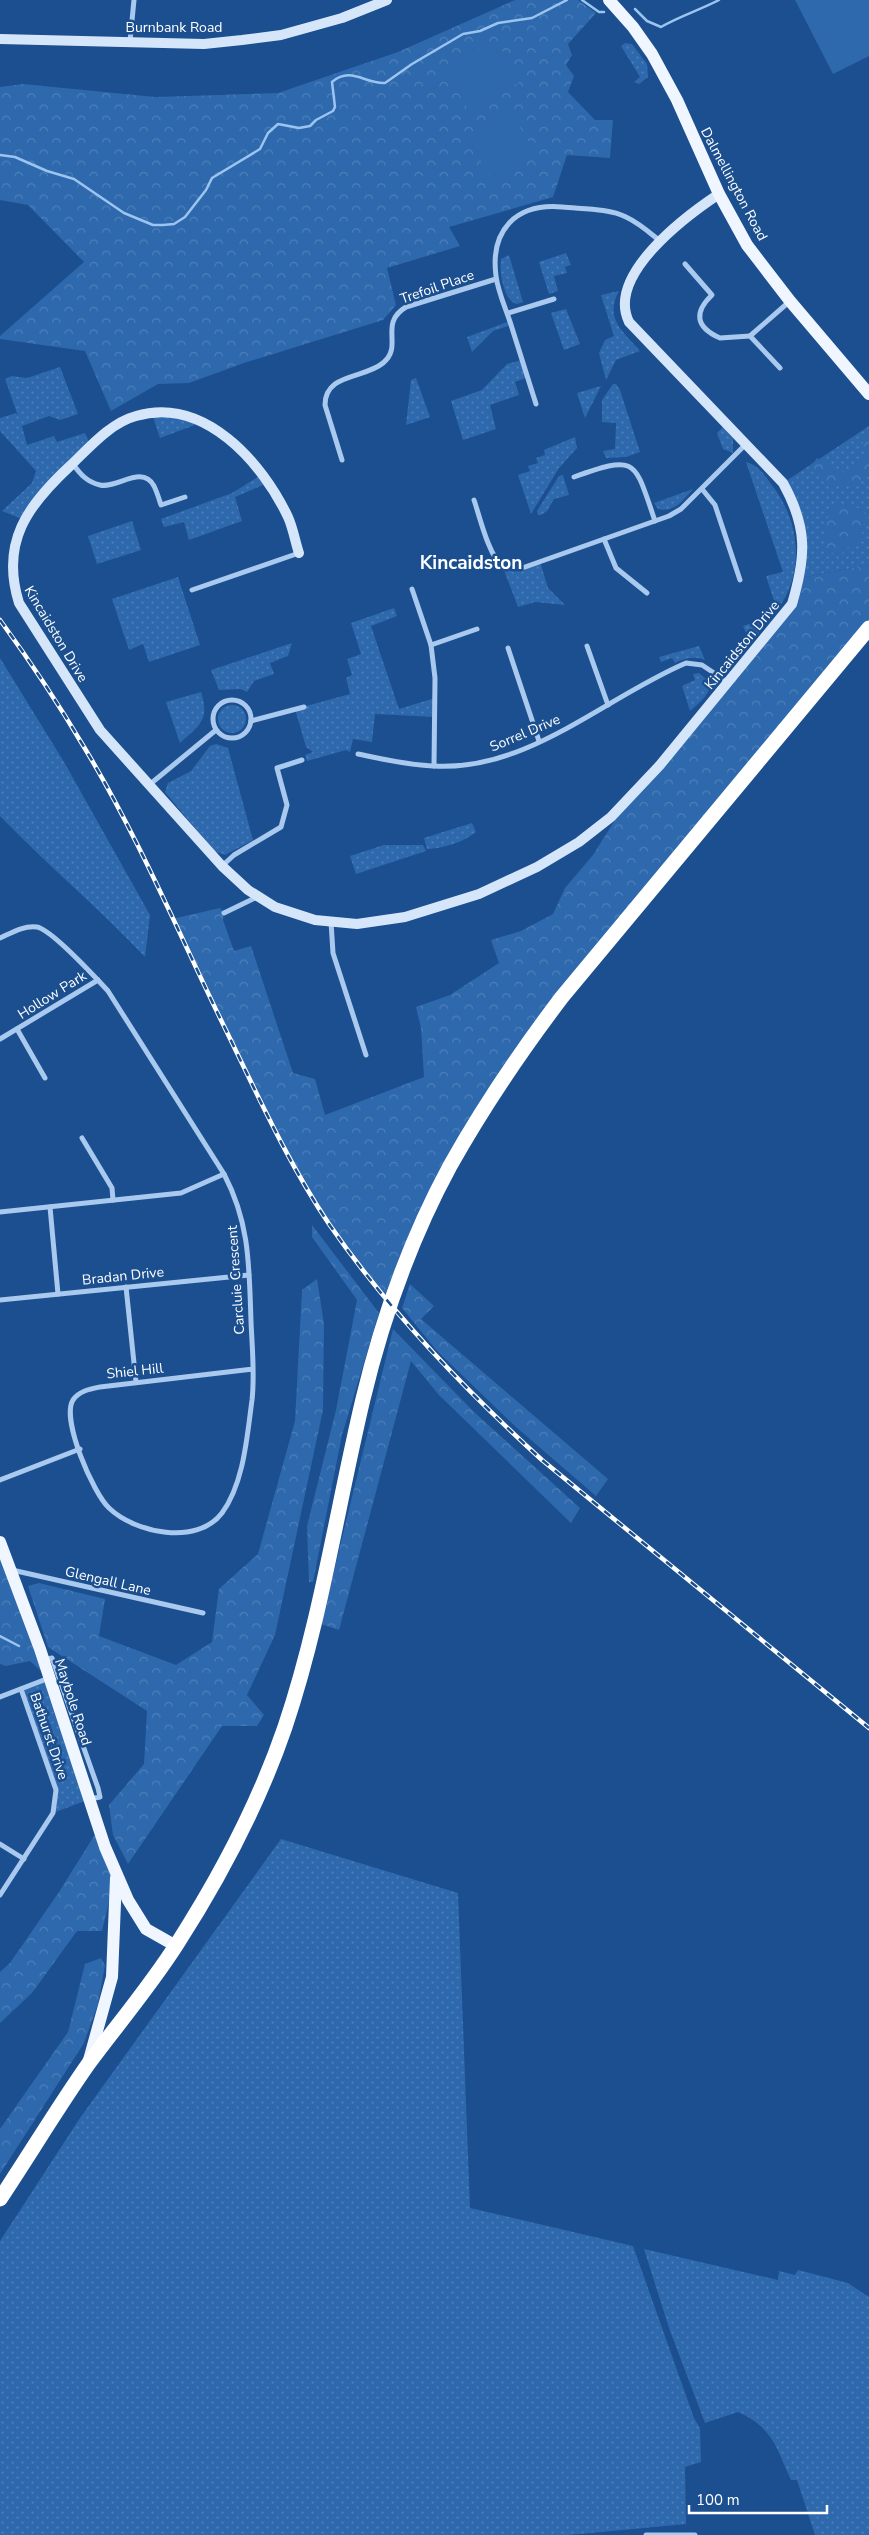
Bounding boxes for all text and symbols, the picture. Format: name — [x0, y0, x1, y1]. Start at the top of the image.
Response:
street label: Burnbank Road — [126, 18, 223, 37]
street label: Dalmellington Road — [696, 124, 772, 244]
street label: Trefoil Place — [397, 265, 477, 309]
district label: Kincaidston — [420, 550, 522, 576]
street label: Kincaidston Drive — [20, 582, 92, 686]
street label: Kincaidston Drive — [700, 597, 784, 693]
street label: Sorrel Drive — [487, 710, 563, 756]
street label: Hollow Park — [14, 966, 91, 1024]
street label: Carcluie Crescent — [223, 1225, 249, 1335]
street label: Bradan Drive — [81, 1262, 165, 1290]
street label: Shiel Hill — [106, 1358, 165, 1383]
street label: Glengall Lane — [63, 1562, 153, 1600]
street label: Maybole Road — [50, 1656, 96, 1748]
street label: Bathurst Drive — [25, 1690, 73, 1782]
scale bar — [689, 2482, 826, 2514]
text: 100 m — [696, 2490, 740, 2510]

